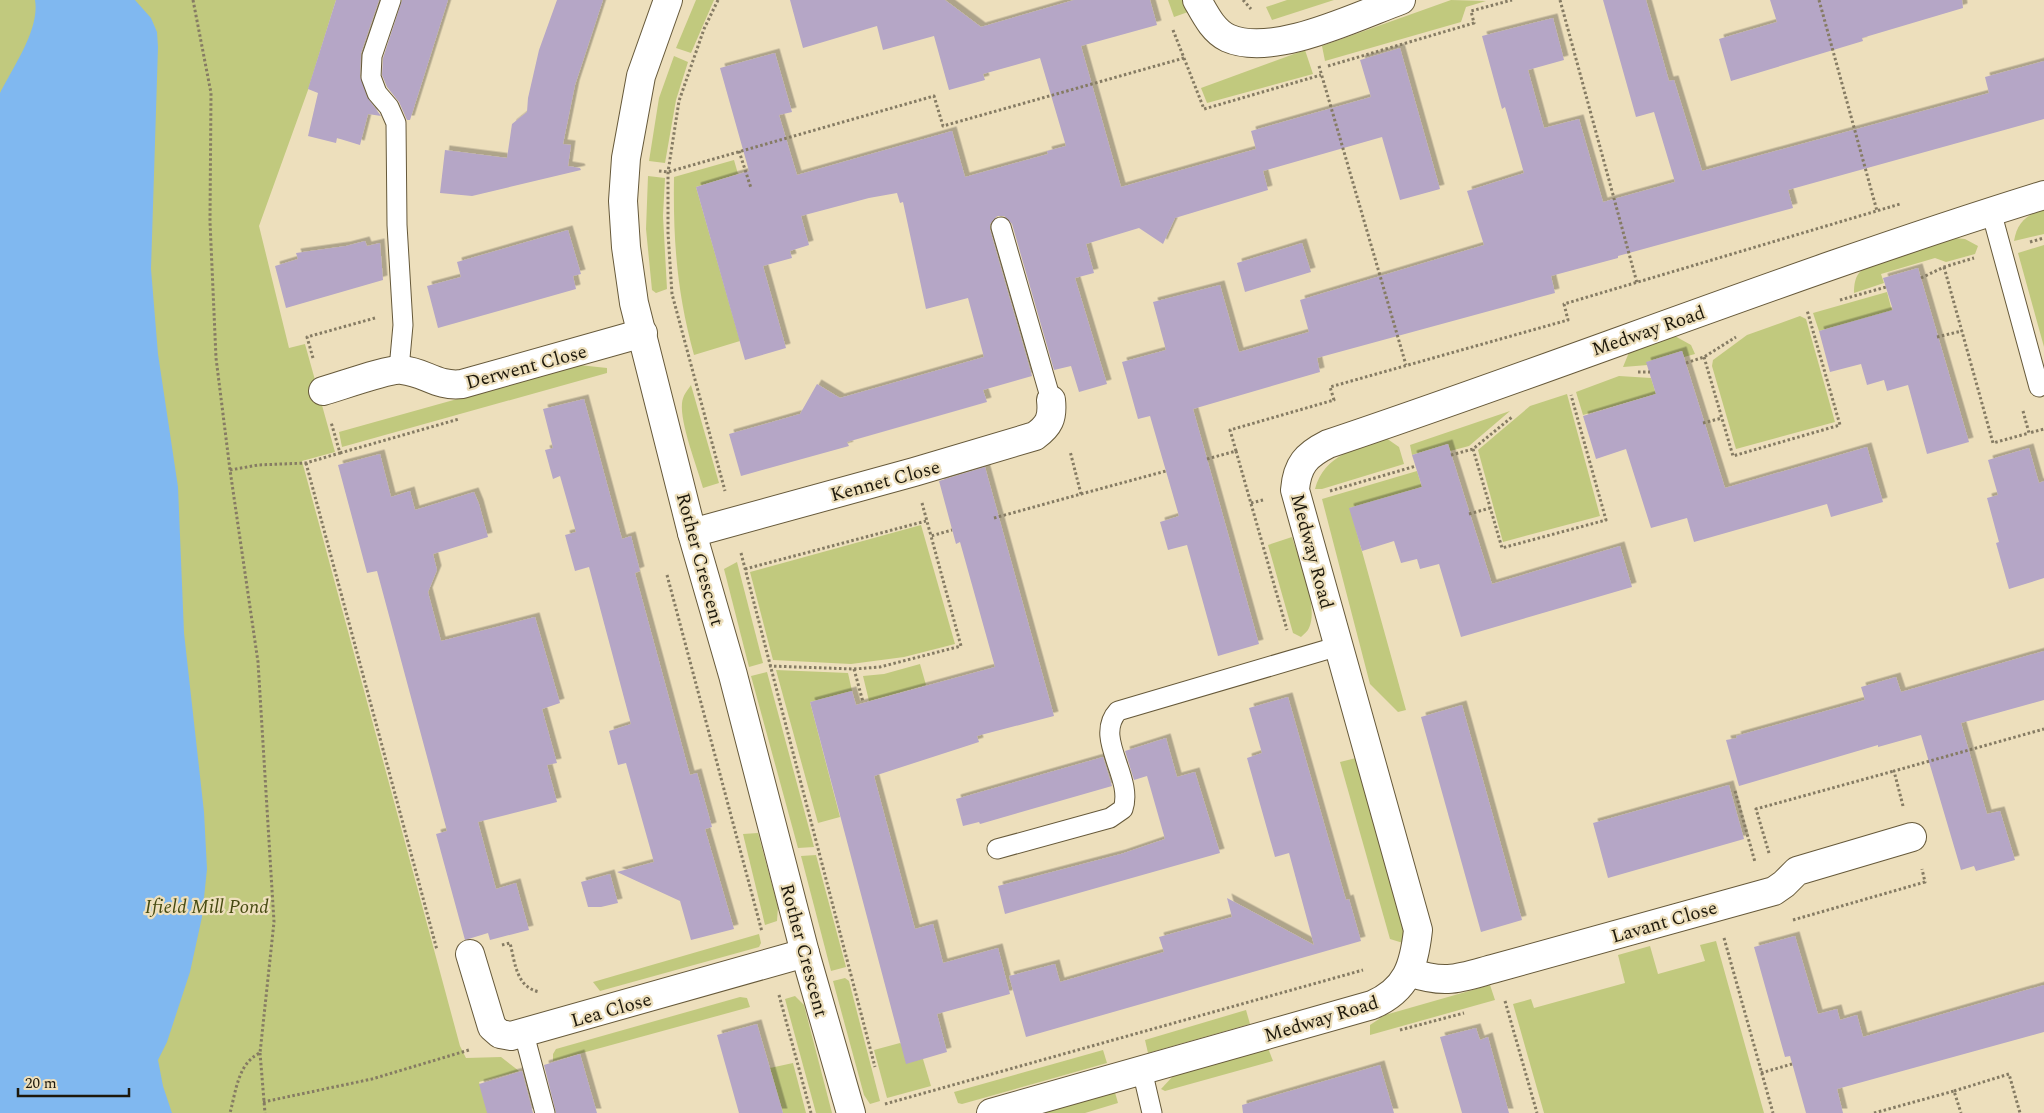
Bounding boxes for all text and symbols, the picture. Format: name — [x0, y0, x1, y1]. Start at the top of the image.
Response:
street label: Medway Road — [1588, 298, 1709, 364]
street label: Derwent Close — [462, 337, 590, 398]
street label: Kennet Close — [827, 453, 943, 510]
street label: Rother Crescent — [668, 490, 731, 630]
street label: Medway Road — [1282, 491, 1341, 612]
street label: Rother Crescent — [772, 881, 835, 1021]
park label: Ifield Mill Pond — [145, 893, 269, 922]
street label: Lavant Close — [1608, 893, 1721, 951]
street label: Lea Close — [568, 985, 655, 1036]
street label: Medway Road — [1261, 988, 1382, 1051]
scale bar — [18, 1066, 129, 1098]
text: 20 m — [25, 1072, 57, 1095]

